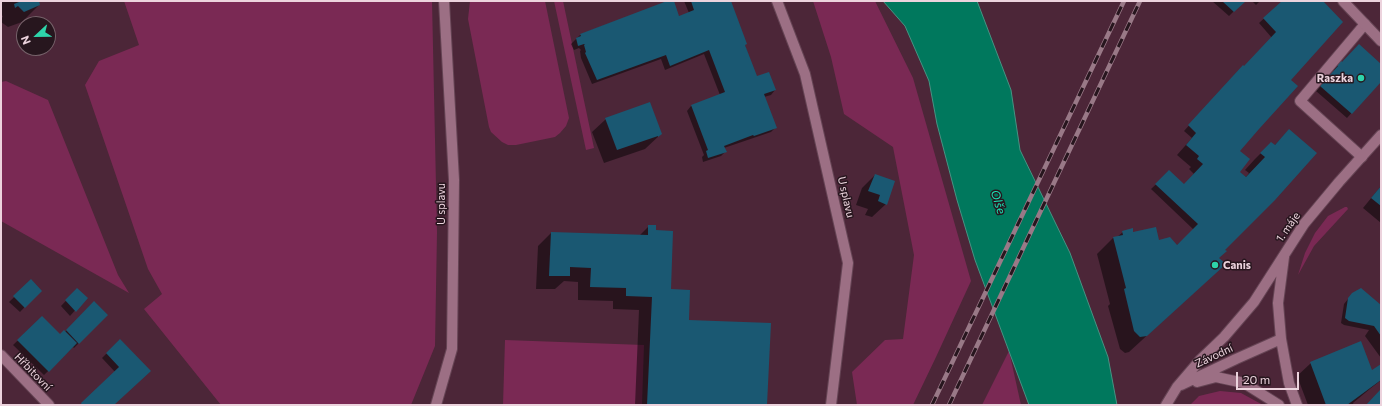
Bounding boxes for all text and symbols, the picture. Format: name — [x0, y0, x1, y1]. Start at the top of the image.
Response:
north arrow — [16, 16, 56, 56]
text: N — [18, 34, 33, 47]
place label: Raszka — [1317, 71, 1353, 85]
marker: Raszka — [1356, 73, 1366, 83]
street label: U splavu — [835, 175, 857, 219]
street label: U splavu — [434, 183, 448, 225]
water label: Olše — [987, 188, 1009, 216]
street label: 1. máje — [1273, 210, 1303, 244]
place label: Canis — [1223, 258, 1251, 272]
marker: Canis — [1210, 260, 1220, 270]
street label: Závodní — [1193, 341, 1235, 371]
street label: Hřbitovní — [12, 350, 54, 394]
scale bar — [1238, 364, 1301, 390]
text: 20 m — [1243, 372, 1270, 386]

